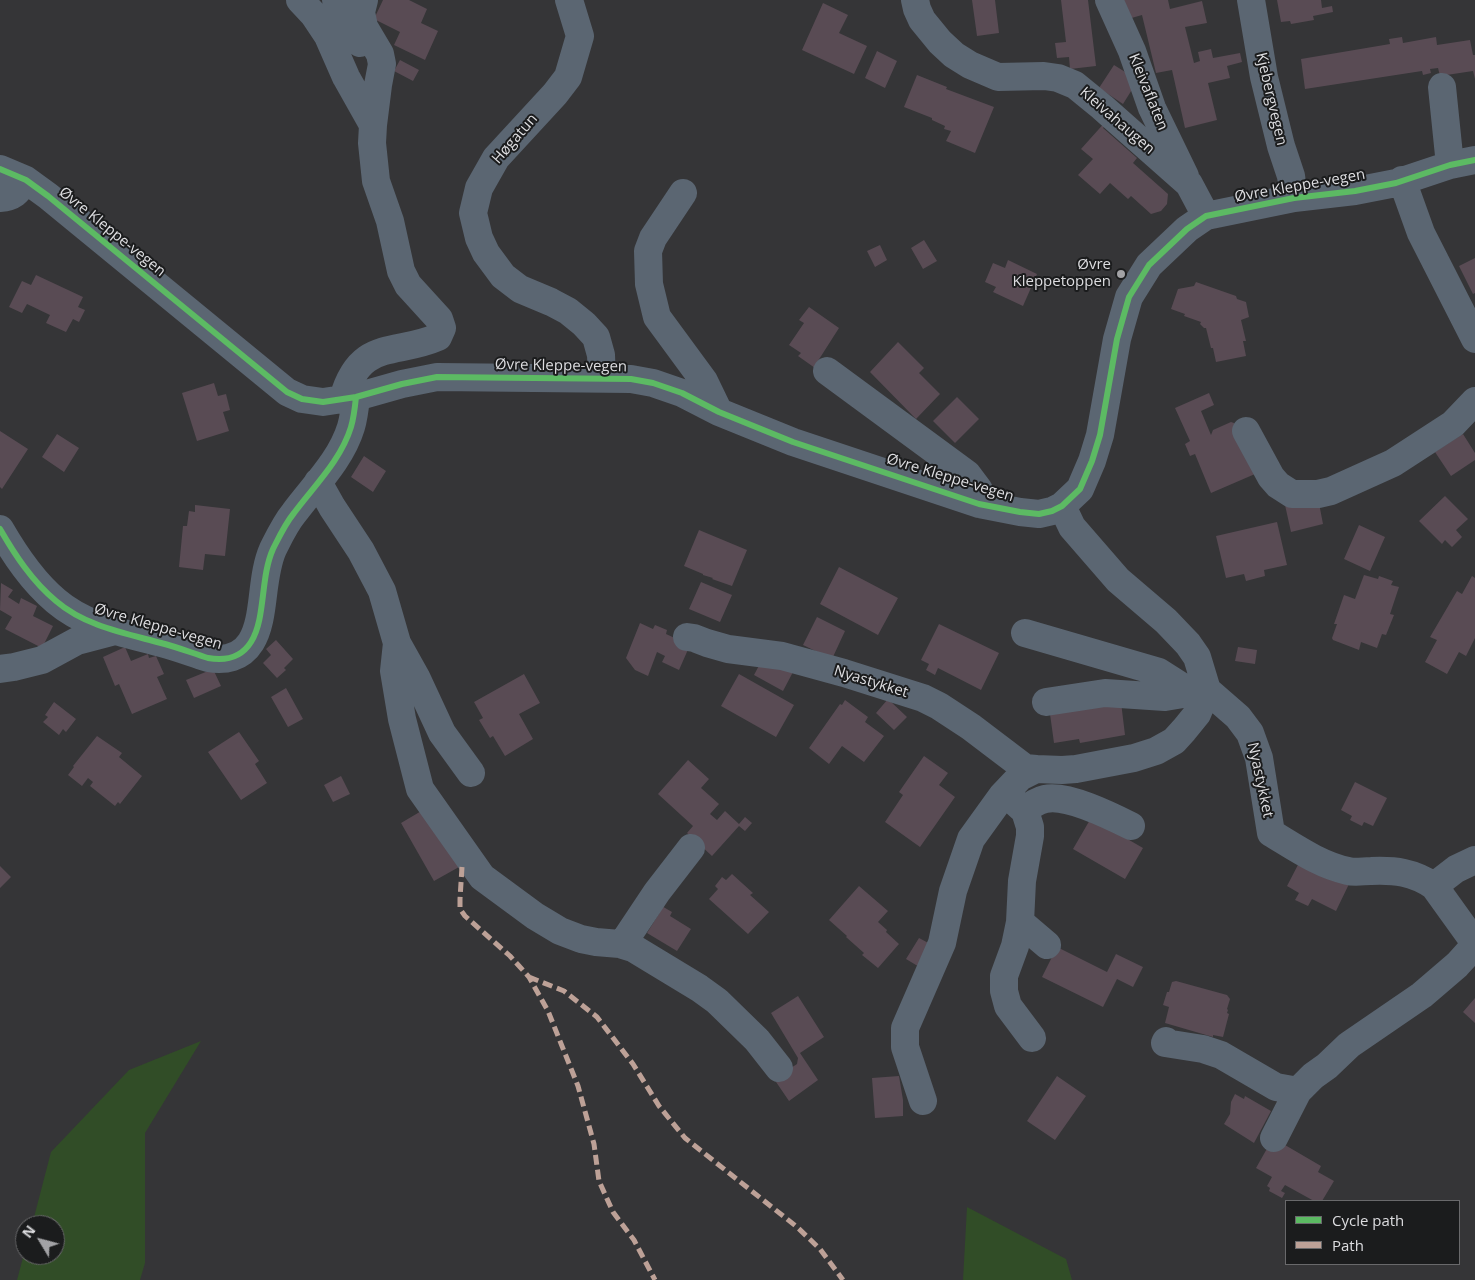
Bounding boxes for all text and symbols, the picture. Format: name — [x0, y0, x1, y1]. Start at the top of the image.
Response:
street label: Kleivaflaten — [1124, 51, 1172, 133]
street label: Kjebergvegen — [1252, 51, 1290, 147]
street label: Kleivahaugen — [1076, 84, 1158, 158]
street label: Høgatun — [488, 110, 542, 168]
street label: Øvre Kleppe-vegen — [1233, 166, 1367, 206]
street label: Øvre Kleppe-vegen — [55, 183, 169, 281]
place label: Øvre Kleppetoppen — [1012, 256, 1111, 291]
marker: Øvre Kleppetoppen — [1115, 268, 1127, 280]
street label: Øvre Kleppe-vegen — [495, 356, 627, 376]
street label: Øvre Kleppe-vegen — [884, 450, 1016, 506]
street label: Øvre Kleppe-vegen — [92, 600, 224, 654]
street label: Nyastykket — [832, 662, 910, 702]
street label: Nyastykket — [1243, 741, 1277, 819]
legend — [1285, 1200, 1460, 1265]
text: Cycle path — [1332, 1210, 1404, 1230]
north arrow — [15, 1215, 65, 1265]
text: N — [17, 1221, 39, 1242]
text: Path — [1332, 1235, 1364, 1255]

